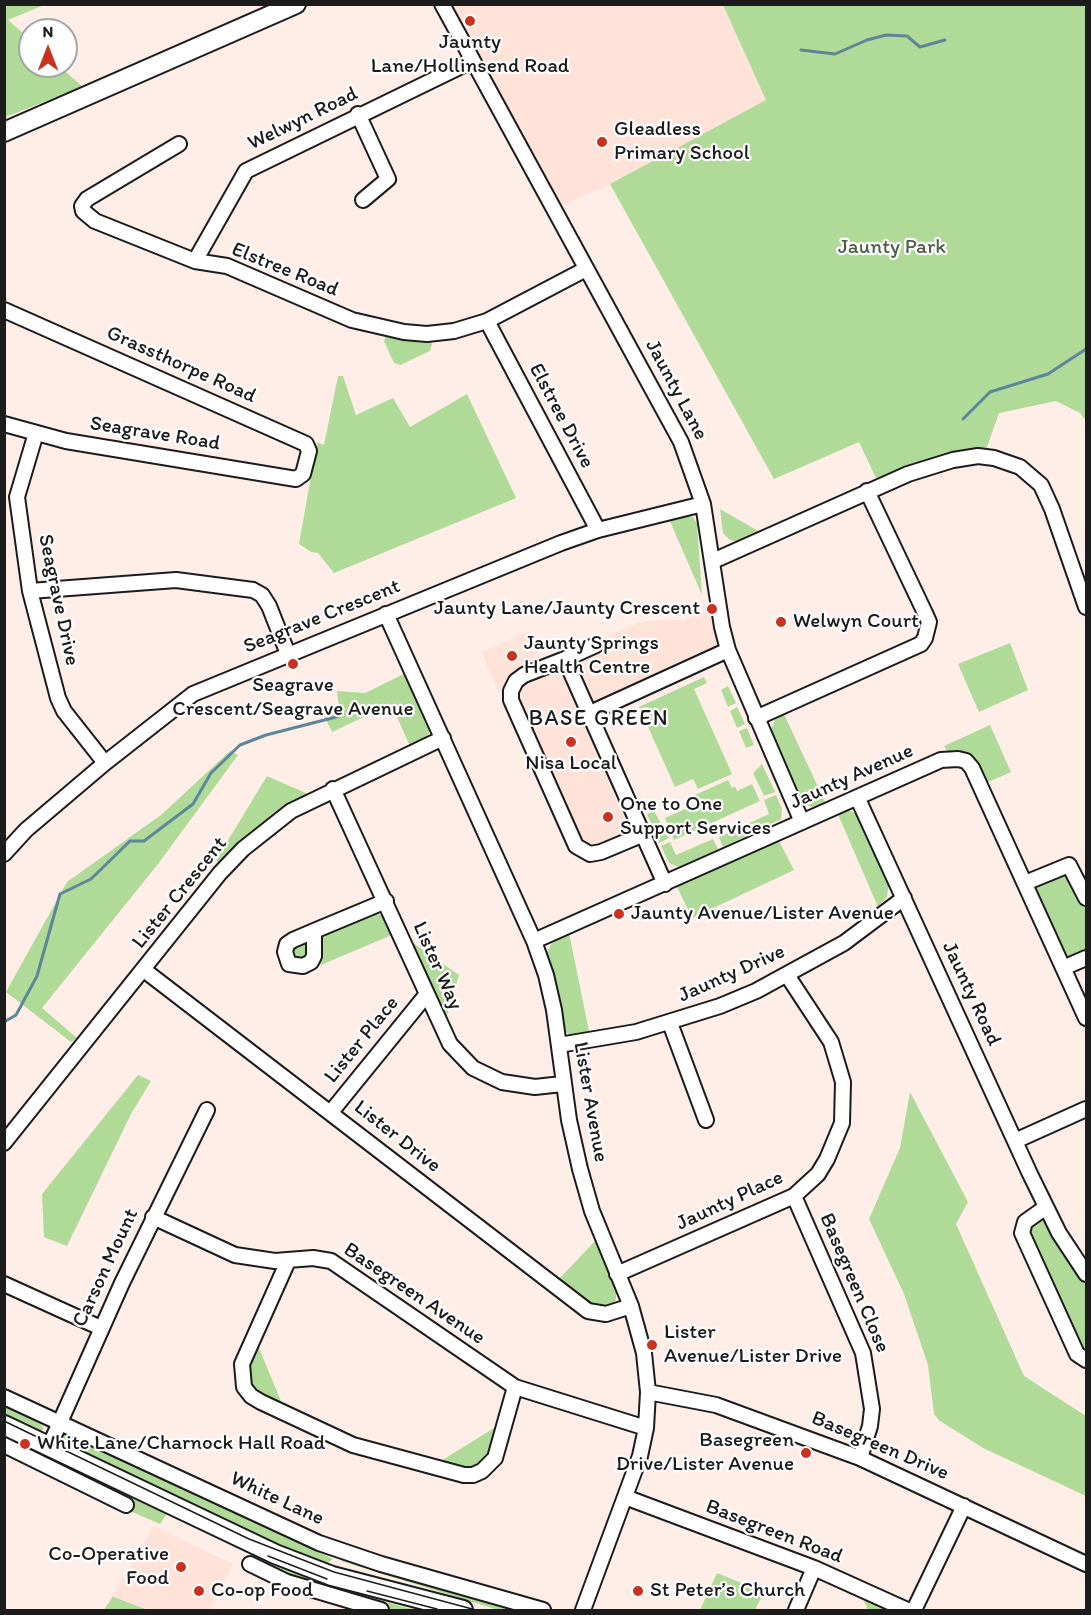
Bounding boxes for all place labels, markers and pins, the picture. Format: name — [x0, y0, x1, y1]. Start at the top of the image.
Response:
marker: Jaunty Lane/Hollinsend Road — [463, 14, 477, 28]
place label: Jaunty Lane/Hollinsend Road — [371, 30, 569, 80]
place label: Gleadless Primary School — [614, 117, 750, 167]
marker: Gleadless Primary School — [595, 135, 609, 149]
place label: Jaunty Lane/Jaunty Crescent — [434, 596, 700, 622]
marker: Jaunty Lane/Jaunty Crescent — [705, 602, 719, 616]
place label: Welwyn Court — [793, 609, 919, 635]
marker: Welwyn Court — [774, 615, 788, 629]
place label: Jaunty Springs Health Centre — [524, 631, 659, 681]
marker: Jaunty Springs Health Centre — [505, 649, 519, 663]
marker: Seagrave Crescent/Seagrave Avenue — [286, 657, 300, 671]
place label: Seagrave Crescent/Seagrave Avenue — [172, 673, 414, 723]
marker: Nisa Local — [564, 735, 578, 749]
place label: Nisa Local — [525, 751, 617, 777]
place label: One to One Support Services — [620, 792, 771, 842]
marker: One to One Support Services — [601, 810, 615, 824]
place label: Jaunty Avenue/Lister Avenue — [631, 901, 894, 927]
marker: Jaunty Avenue/Lister Avenue — [612, 907, 626, 921]
place label: Lister Avenue/Lister Drive — [664, 1320, 842, 1370]
marker: Lister Avenue/Lister Drive — [645, 1338, 659, 1352]
place label: Basegreen Drive/Lister Avenue — [616, 1428, 794, 1478]
place label: White Lane/Charnock Hall Road — [37, 1431, 325, 1457]
marker: White Lane/Charnock Hall Road — [18, 1437, 32, 1451]
marker: Basegreen Drive/Lister Avenue — [799, 1446, 813, 1460]
place label: Co-Operative Food — [48, 1542, 169, 1592]
marker: Co-Operative Food — [174, 1560, 188, 1574]
place label: Co-op Food — [211, 1578, 313, 1604]
place label: St Peter’s Church — [650, 1578, 805, 1604]
marker: Co-op Food — [192, 1584, 206, 1598]
marker: St Peter’s Church — [631, 1584, 645, 1598]

